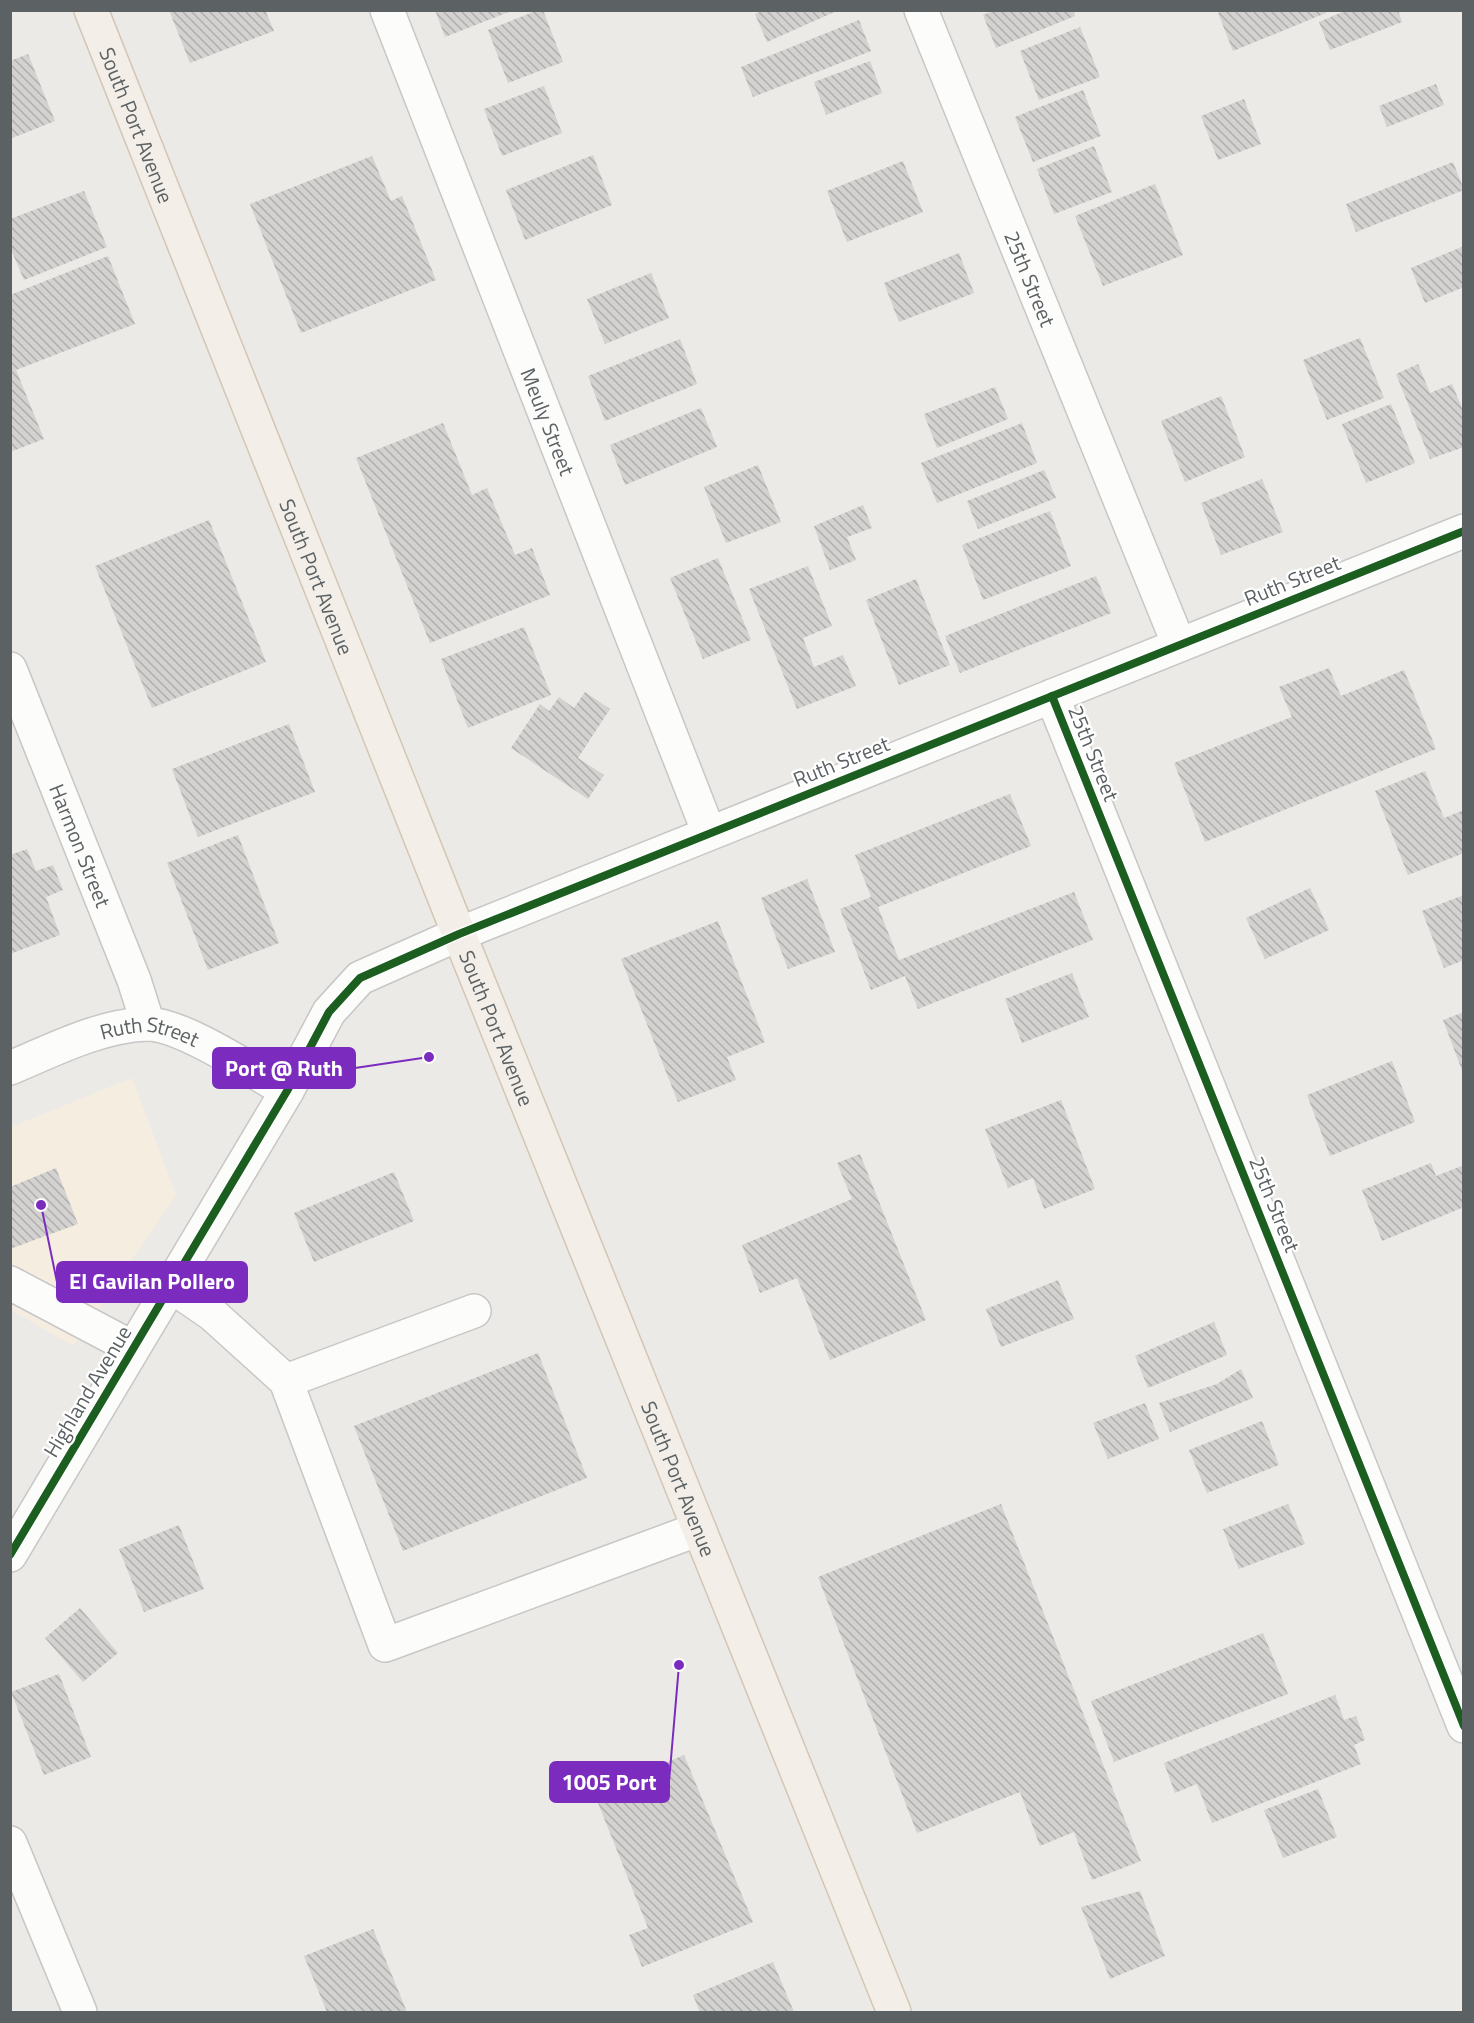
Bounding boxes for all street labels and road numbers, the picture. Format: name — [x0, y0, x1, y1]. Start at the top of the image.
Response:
street label: South Port Avenue — [91, 42, 182, 208]
street label: 25th Street — [996, 226, 1064, 332]
street label: Meuly Street — [513, 363, 584, 481]
street label: South Port Avenue — [271, 494, 362, 659]
street label: Ruth Street — [1239, 546, 1346, 614]
street label: 25th Street — [1060, 700, 1128, 806]
street label: Ruth Street — [788, 727, 895, 795]
street label: Harmon Street — [41, 779, 120, 913]
street label: South Port Avenue — [451, 945, 543, 1111]
street label: Ruth Street — [96, 1008, 205, 1055]
street label: 25th Street — [1241, 1151, 1309, 1257]
street label: Highland Avenue — [35, 1319, 139, 1463]
street label: South Port Avenue — [633, 1396, 725, 1561]

